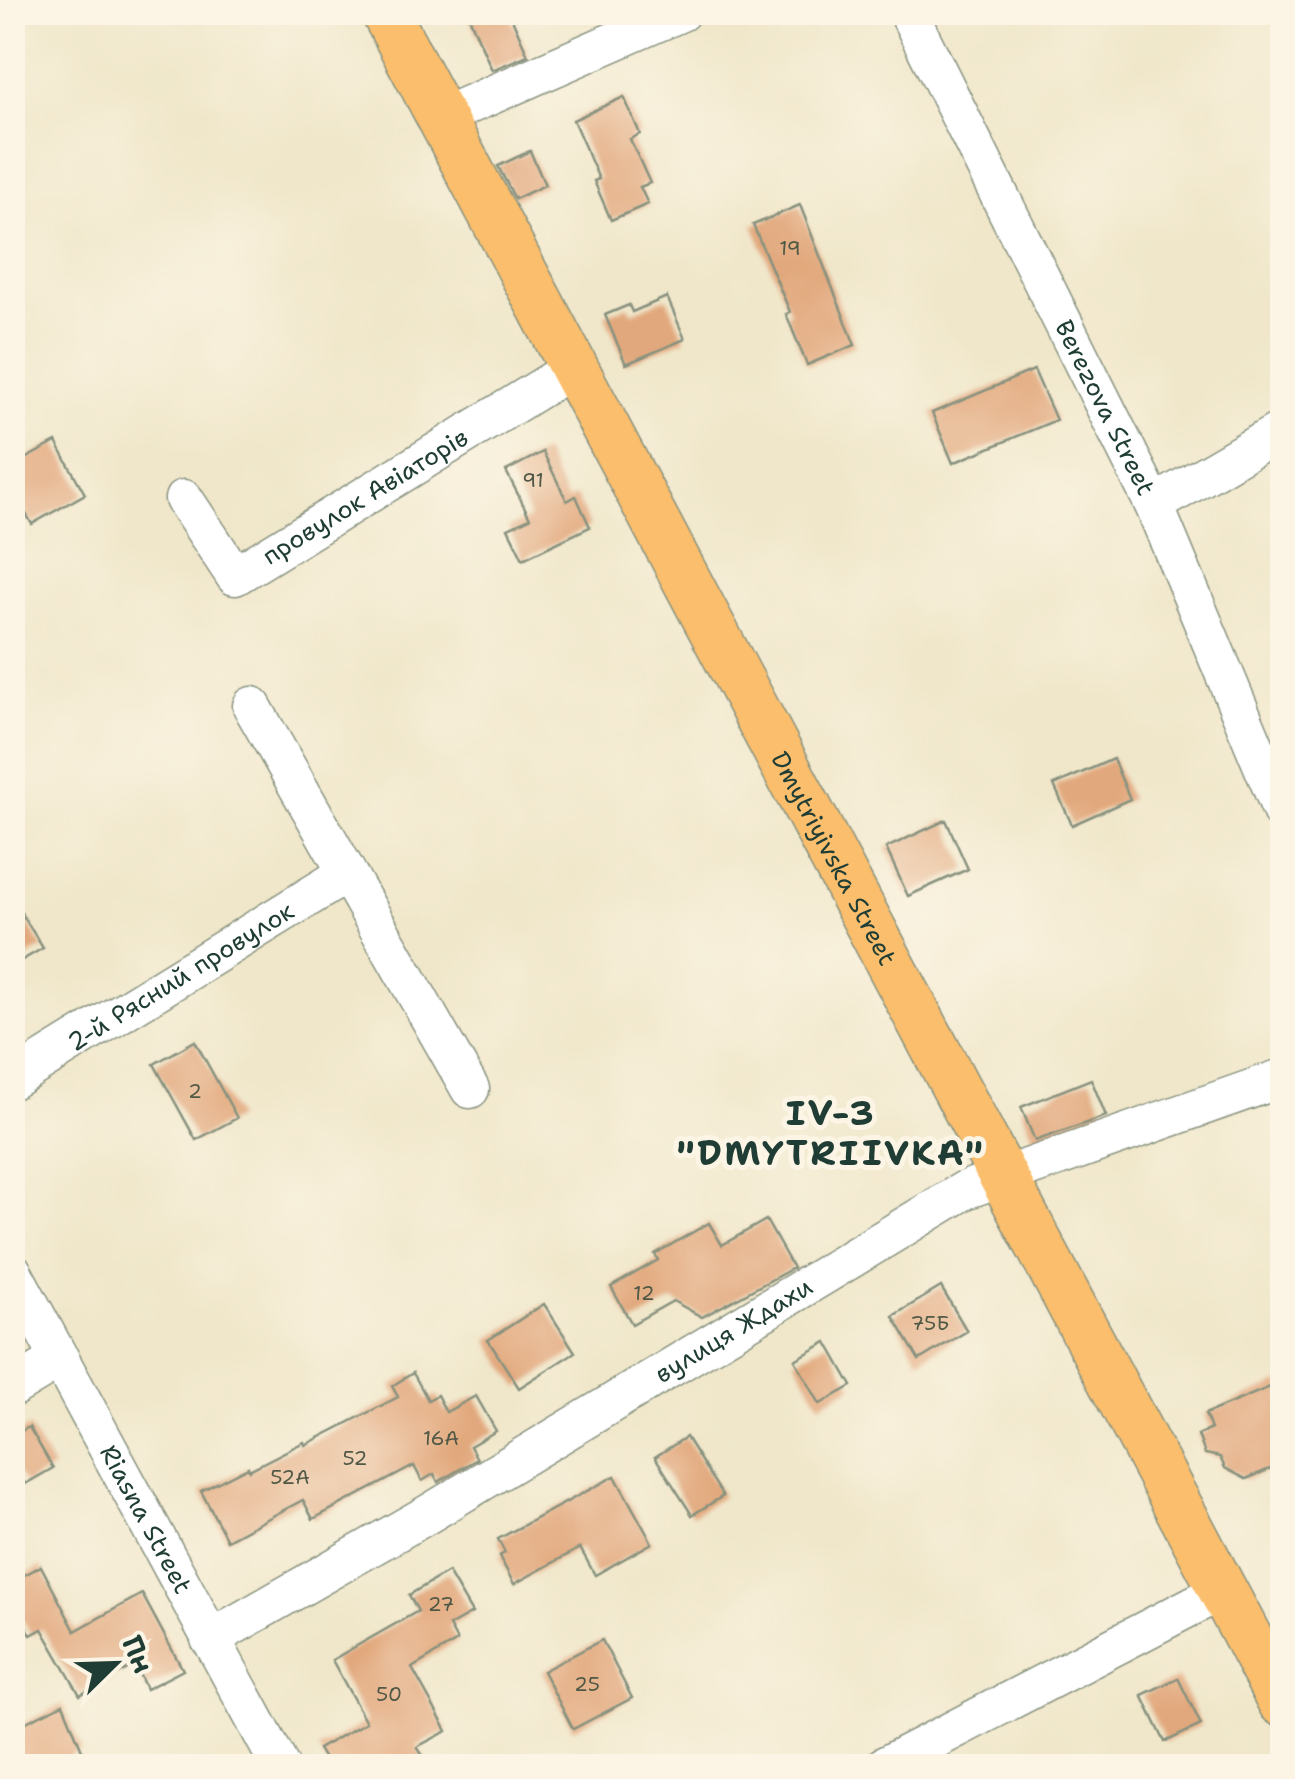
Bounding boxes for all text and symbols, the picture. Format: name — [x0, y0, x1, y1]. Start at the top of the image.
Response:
house number: 19 — [779, 235, 801, 261]
street label: Berezova Street — [1047, 314, 1163, 501]
street label: провулок Авіаторів — [256, 420, 474, 572]
house number: 91 — [522, 467, 544, 493]
street label: Dmytriyivska Street — [763, 745, 905, 971]
street label: 2-й Рясний провулок — [61, 893, 300, 1059]
house number: 2 — [188, 1078, 202, 1104]
district label: IV-3 "DMYTRIIVKA" — [677, 1089, 985, 1176]
street label: вулиця Ждахи — [648, 1269, 819, 1391]
house number: 12 — [633, 1280, 655, 1306]
house number: 75Б — [911, 1310, 949, 1336]
house number: 16А — [423, 1425, 459, 1451]
street label: Riasna Street — [92, 1439, 200, 1599]
house number: 52 — [342, 1445, 368, 1471]
house number: 52А — [270, 1464, 310, 1490]
house number: 27 — [428, 1591, 454, 1617]
north arrow — [65, 1614, 165, 1714]
text: Пн — [113, 1630, 163, 1679]
house number: 25 — [574, 1671, 600, 1697]
house number: 50 — [376, 1681, 402, 1707]

